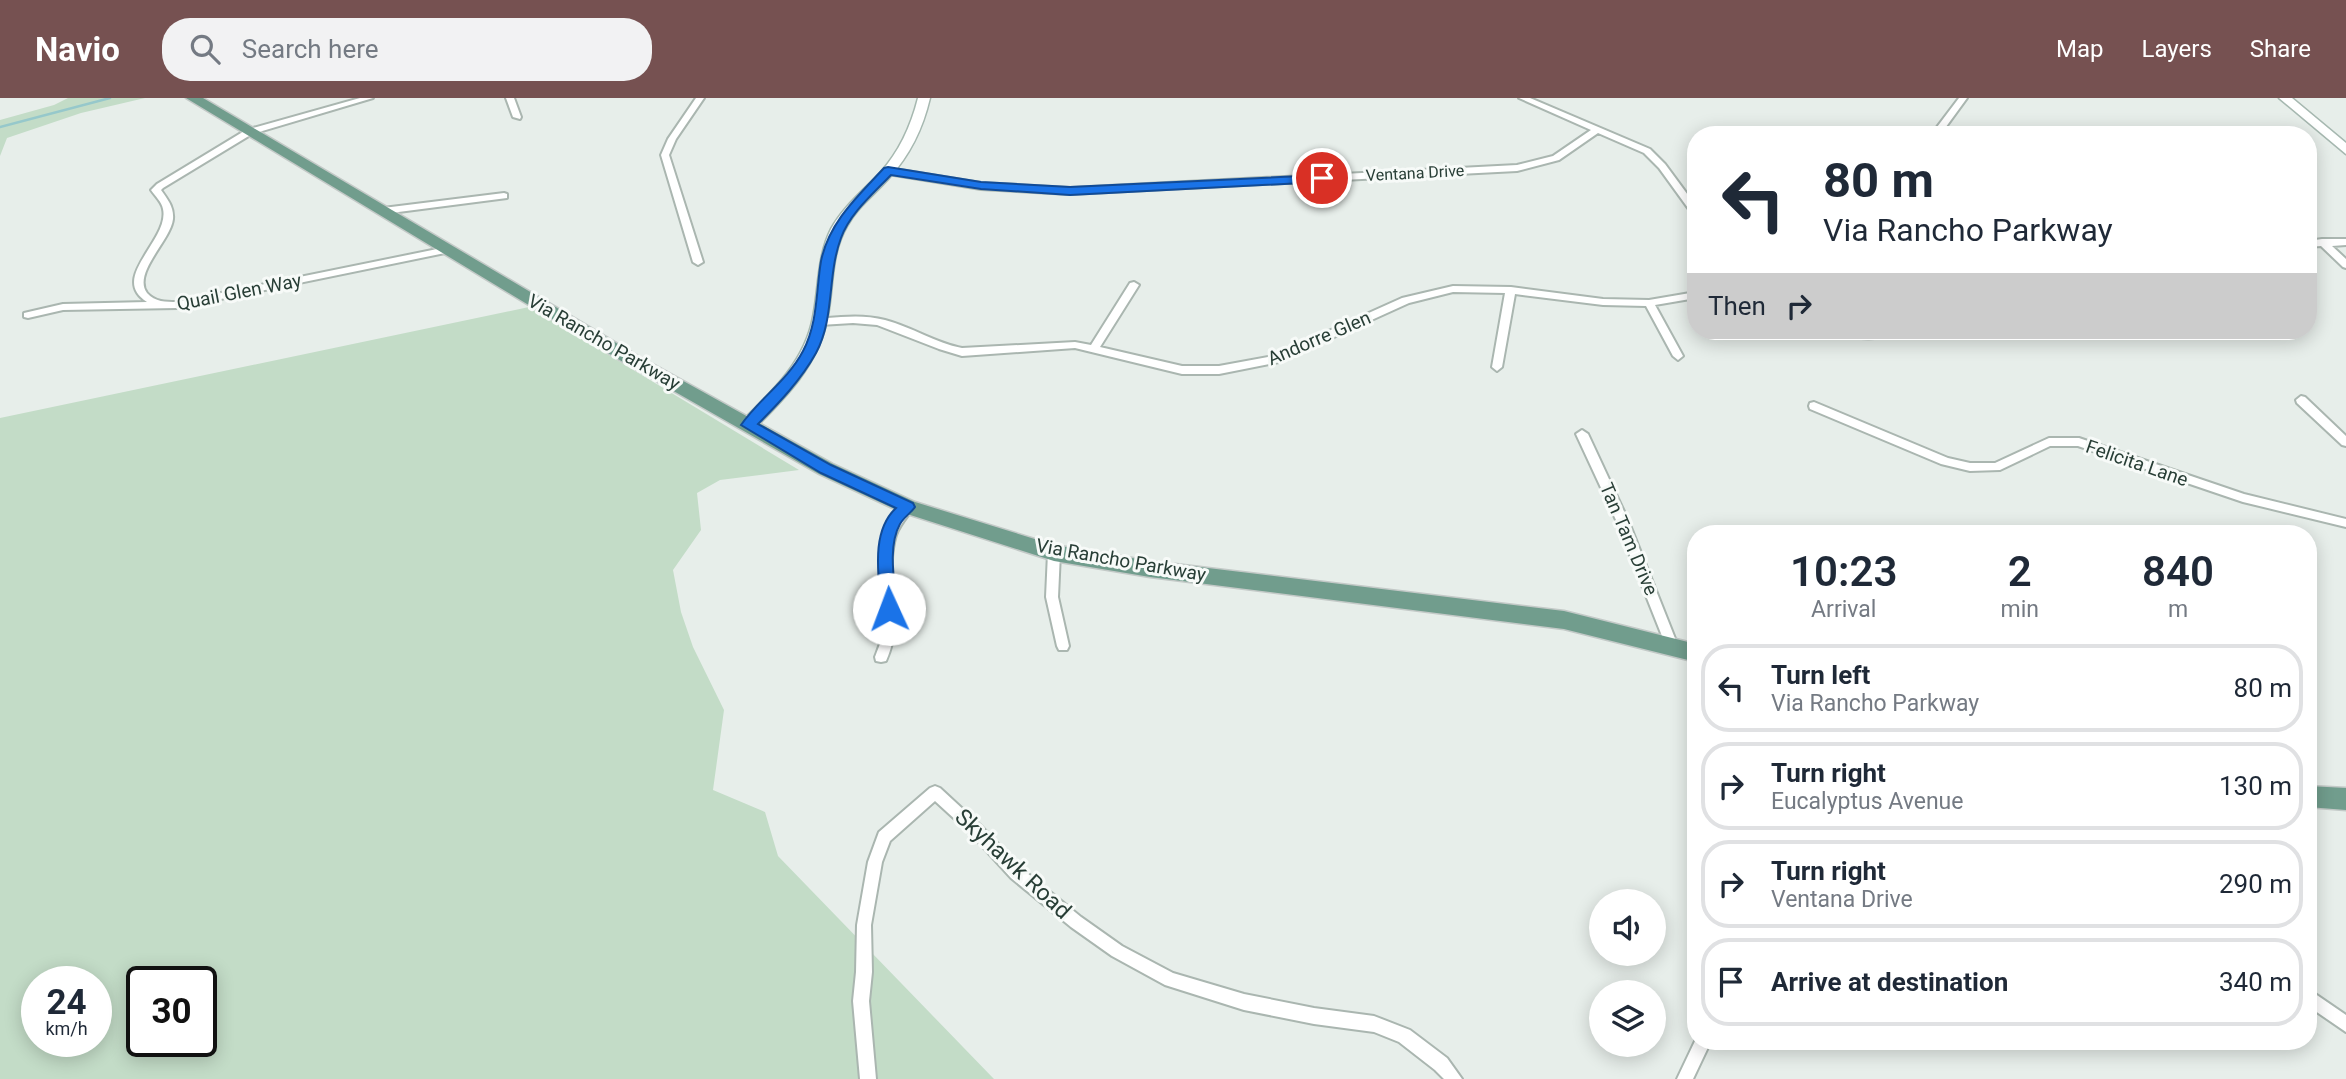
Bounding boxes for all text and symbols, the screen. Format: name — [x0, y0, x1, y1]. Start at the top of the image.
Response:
search box — [162, 18, 652, 81]
text: Navio — [35, 30, 120, 69]
icon: search — [186, 30, 224, 68]
text: Search here — [242, 34, 379, 64]
text: Map — [2056, 35, 2104, 63]
text: Layers — [2142, 35, 2212, 63]
text: Share — [2250, 35, 2311, 63]
pin — [1292, 148, 1352, 208]
text: 80 m — [1823, 152, 1934, 209]
icon: left — [1708, 154, 1799, 245]
icon: arrive — [1303, 159, 1341, 197]
street label: Ventana Drive — [1365, 161, 1465, 185]
text: Via Rancho Parkway — [1823, 211, 2113, 249]
street label: Quail Glen Way — [175, 269, 303, 315]
icon: right — [1780, 287, 1818, 325]
street label: Via Rancho Parkway — [524, 289, 684, 395]
text: Then — [1708, 291, 1766, 321]
street label: Andorre Glen — [1264, 306, 1374, 370]
street label: Felicita Lane — [2083, 435, 2191, 491]
street label: Tan Tam Drive — [1595, 479, 1663, 599]
street label: Via Rancho Parkway — [1034, 534, 1208, 586]
text: 10:23 — [1790, 547, 1897, 596]
text: 2 — [2008, 547, 2032, 596]
text: 840 — [2142, 547, 2214, 596]
position arrow — [852, 572, 926, 646]
text: Arrival — [1811, 596, 1876, 623]
text: min — [2000, 596, 2039, 623]
text: m — [2168, 596, 2188, 623]
text: Turn left — [1771, 660, 1870, 690]
icon: left — [1712, 669, 1750, 707]
text: 80 m — [2234, 673, 2292, 703]
text: Via Rancho Parkway — [1771, 690, 1979, 717]
text: Turn right — [1771, 758, 1886, 788]
icon: right — [1712, 767, 1750, 805]
text: 130 m — [2219, 771, 2292, 801]
text: Eucalyptus Avenue — [1771, 788, 1964, 815]
street label: Skyhawk Road — [949, 803, 1077, 925]
text: Turn right — [1771, 856, 1886, 886]
icon: right — [1712, 865, 1750, 903]
text: 290 m — [2219, 869, 2292, 899]
text: Ventana Drive — [1771, 886, 1913, 913]
map controls — [1589, 889, 1666, 1057]
button: sound — [1589, 889, 1666, 966]
icon: arrive — [1712, 963, 1750, 1001]
speed limit sign: 30 — [126, 966, 217, 1057]
text: Arrive at destination — [1771, 967, 2008, 997]
text: 340 m — [2219, 967, 2292, 997]
button: layers — [1589, 980, 1666, 1057]
text: 24 — [46, 982, 87, 1023]
text: km/h — [45, 1018, 88, 1039]

